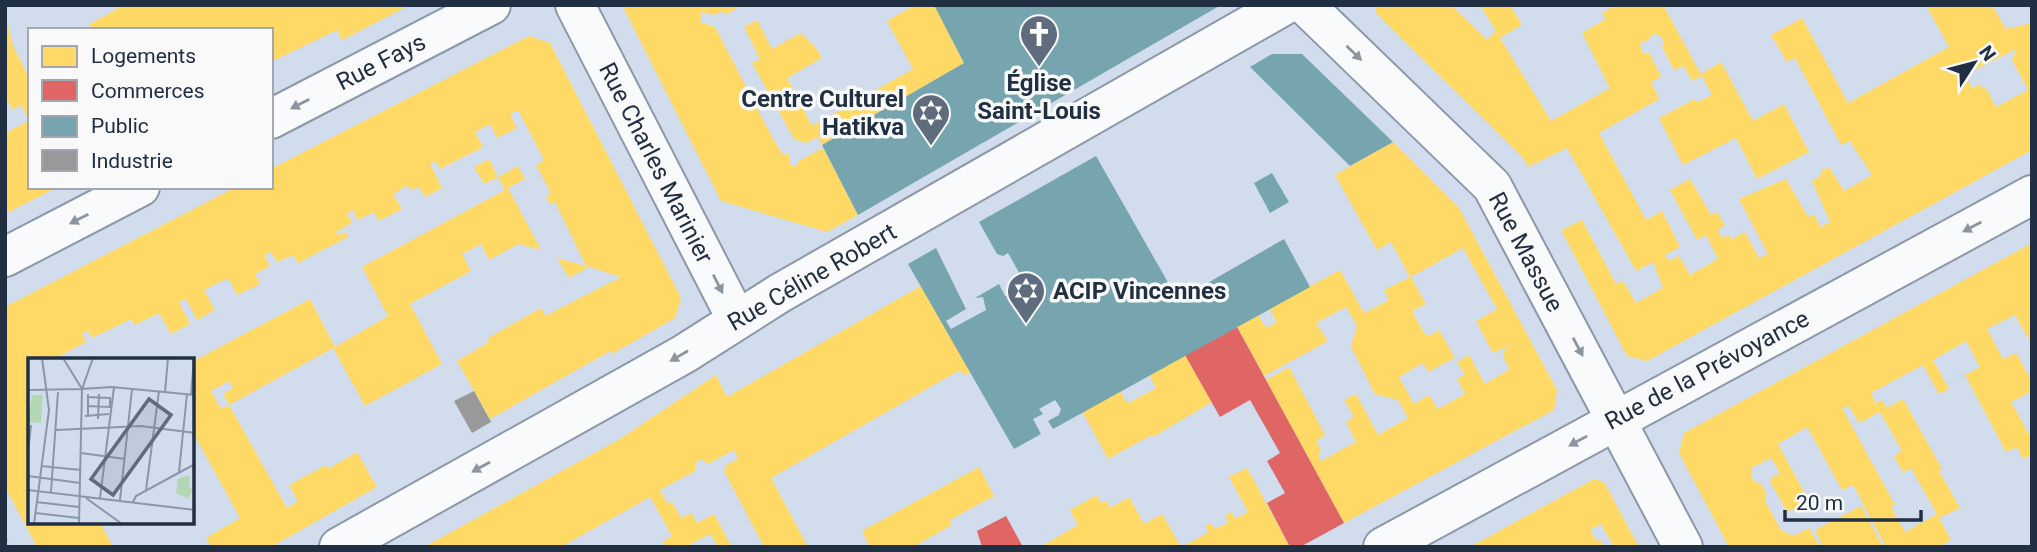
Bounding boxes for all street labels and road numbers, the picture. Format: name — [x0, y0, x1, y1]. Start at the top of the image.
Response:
street label: Rue Fays — [332, 28, 430, 96]
street label: Rue Charles Marinier — [593, 58, 719, 268]
street label: Rue Massue — [1483, 187, 1569, 317]
street label: Rue Céline Robert — [723, 217, 901, 337]
street label: Rue de la Prévoyance — [1600, 304, 1814, 436]

